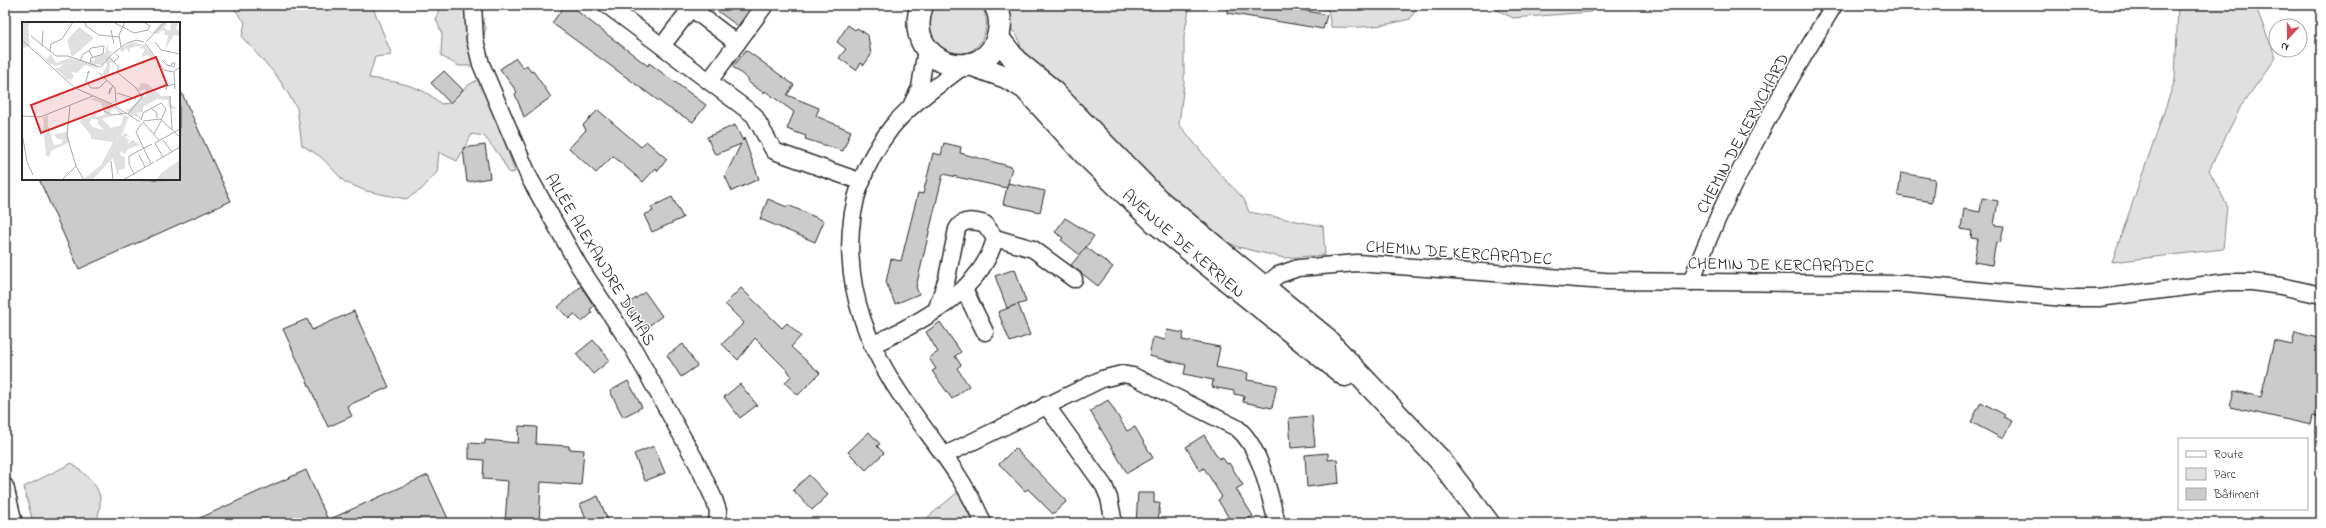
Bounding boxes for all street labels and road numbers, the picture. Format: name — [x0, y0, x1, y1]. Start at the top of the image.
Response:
street label: CHEMIN DE KERVICHARD — [1690, 49, 1796, 218]
street label: ALLÉE ALEXANDRE DUMAS — [538, 169, 661, 351]
street label: AVENUE DE KERRIEN — [1116, 184, 1250, 305]
street label: CHEMIN DE KERCARADEC — [1365, 235, 1553, 272]
street label: CHEMIN DE KERCARADEC — [1688, 251, 1874, 280]

